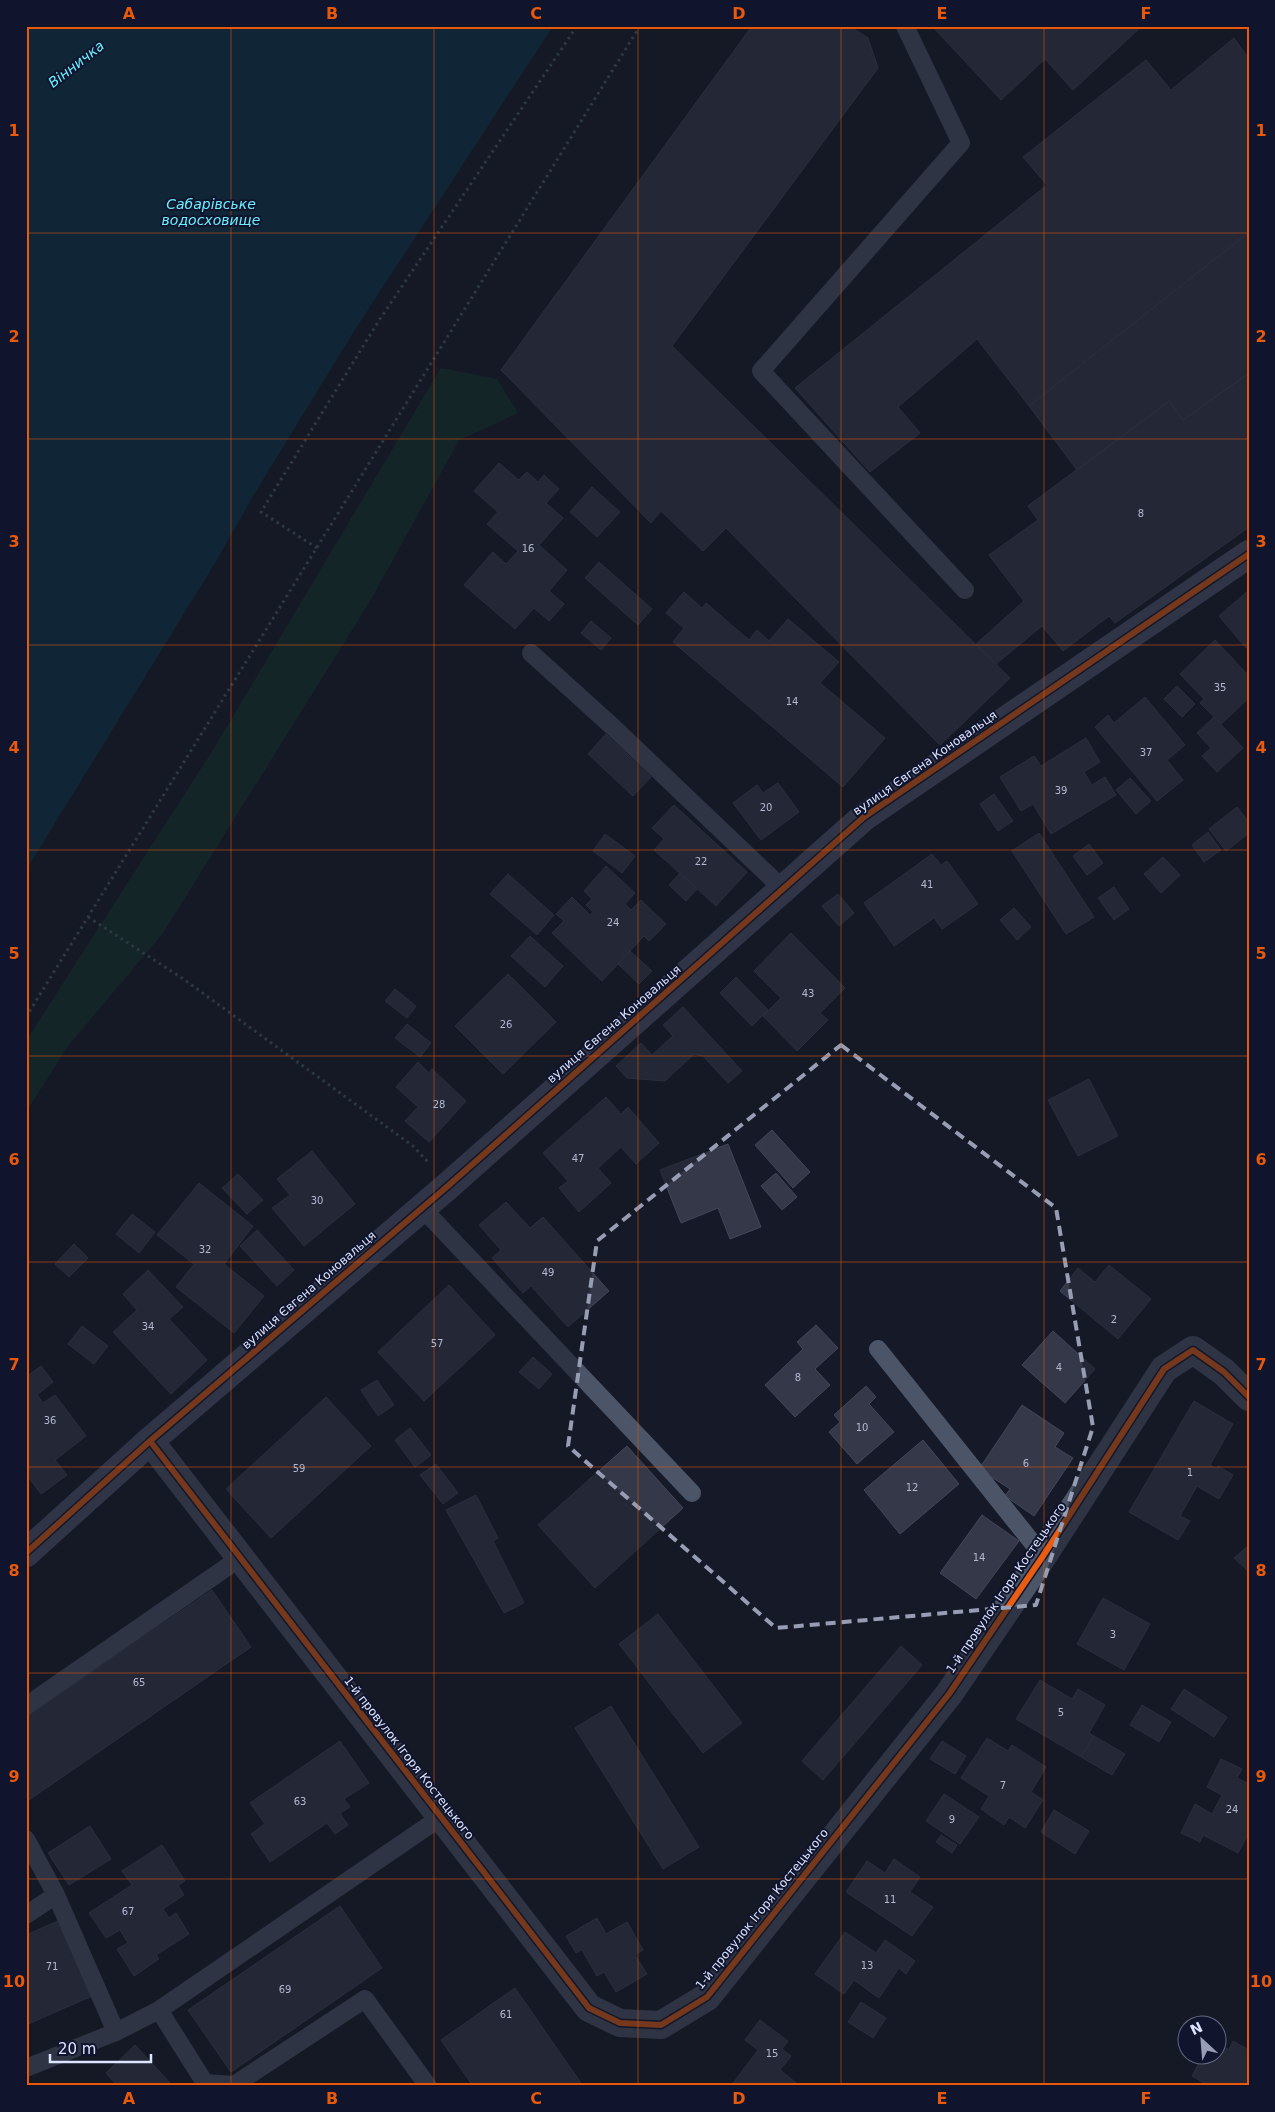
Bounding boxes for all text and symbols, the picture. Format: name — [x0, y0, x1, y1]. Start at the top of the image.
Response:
text: A — [123, 4, 136, 23]
text: B — [326, 4, 338, 23]
text: C — [530, 4, 542, 23]
text: D — [732, 4, 746, 23]
text: E — [937, 4, 947, 23]
text: F — [1141, 4, 1151, 23]
water label: Вінничка — [45, 37, 107, 91]
text: 1 — [8, 121, 20, 140]
text: 1 — [1255, 121, 1267, 140]
water label: Сабарівське водосховище — [162, 196, 260, 228]
text: 2 — [8, 327, 20, 346]
text: 2 — [1255, 327, 1267, 346]
house number: 8 — [1138, 508, 1144, 519]
text: 3 — [8, 532, 20, 551]
text: 3 — [1255, 532, 1267, 551]
house number: 16 — [522, 543, 534, 554]
house number: 35 — [1214, 682, 1226, 693]
house number: 14 — [786, 696, 798, 707]
street label: вулиця Євгена Коновальця — [850, 708, 1000, 818]
text: 4 — [8, 738, 20, 757]
text: 4 — [1255, 738, 1267, 757]
house number: 37 — [1140, 747, 1152, 758]
house number: 39 — [1055, 785, 1067, 796]
house number: 20 — [760, 802, 772, 813]
house number: 22 — [695, 856, 707, 867]
house number: 41 — [921, 879, 933, 890]
house number: 24 — [607, 917, 619, 928]
text: 5 — [8, 944, 20, 963]
text: 5 — [1255, 944, 1267, 963]
street label: вулиця Євгена Коновальця — [544, 962, 684, 1086]
house number: 43 — [802, 988, 814, 999]
house number: 26 — [500, 1019, 512, 1030]
house number: 28 — [433, 1099, 445, 1110]
text: 6 — [8, 1150, 20, 1169]
text: 6 — [1255, 1150, 1267, 1169]
house number: 47 — [572, 1153, 584, 1164]
house number: 30 — [311, 1195, 323, 1206]
street label: вулиця Євгена Коновальця — [239, 1228, 379, 1352]
house number: 32 — [199, 1244, 211, 1255]
house number: 49 — [542, 1267, 554, 1278]
house number: 2 — [1111, 1314, 1117, 1325]
house number: 34 — [142, 1321, 154, 1332]
house number: 57 — [431, 1338, 443, 1349]
text: 7 — [8, 1355, 20, 1374]
text: 7 — [1255, 1355, 1267, 1374]
house number: 4 — [1056, 1362, 1062, 1373]
house number: 8 — [795, 1372, 801, 1383]
house number: 36 — [44, 1415, 56, 1426]
house number: 10 — [856, 1422, 868, 1433]
house number: 6 — [1023, 1458, 1029, 1469]
house number: 59 — [293, 1463, 305, 1474]
house number: 1 — [1187, 1467, 1193, 1478]
house number: 12 — [906, 1482, 918, 1493]
street label: 1-й провулок Ігоря Костецького — [943, 1500, 1069, 1676]
house number: 14 — [973, 1552, 985, 1563]
text: 8 — [8, 1561, 20, 1580]
text: 8 — [1255, 1561, 1267, 1580]
house number: 3 — [1110, 1629, 1116, 1640]
street label: 1-й провулок Ігоря Костецького — [341, 1674, 477, 1842]
house number: 65 — [133, 1677, 145, 1688]
house number: 5 — [1058, 1707, 1064, 1718]
text: 9 — [8, 1767, 20, 1786]
text: 9 — [1255, 1767, 1267, 1786]
house number: 7 — [1000, 1780, 1006, 1791]
house number: 63 — [294, 1796, 306, 1807]
house number: 24 — [1226, 1804, 1238, 1815]
house number: 9 — [949, 1814, 955, 1825]
street label: 1-й провулок Ігоря Костецького — [693, 1826, 831, 1992]
house number: 11 — [884, 1894, 896, 1905]
house number: 67 — [122, 1906, 134, 1917]
house number: 13 — [861, 1960, 873, 1971]
house number: 71 — [46, 1961, 58, 1972]
text: 10 — [3, 1972, 25, 1991]
text: 10 — [1250, 1972, 1272, 1991]
house number: 69 — [279, 1984, 291, 1995]
house number: 61 — [500, 2009, 512, 2020]
north arrow — [1178, 2014, 1228, 2064]
text: N — [1188, 2019, 1205, 2038]
scale bar — [50, 2032, 151, 2064]
text: 20 m — [58, 2040, 96, 2058]
house number: 15 — [766, 2048, 778, 2059]
text: A — [123, 2089, 136, 2108]
text: B — [326, 2089, 338, 2108]
text: C — [530, 2089, 542, 2108]
text: D — [732, 2089, 746, 2108]
text: E — [937, 2089, 947, 2108]
text: F — [1141, 2089, 1151, 2108]

